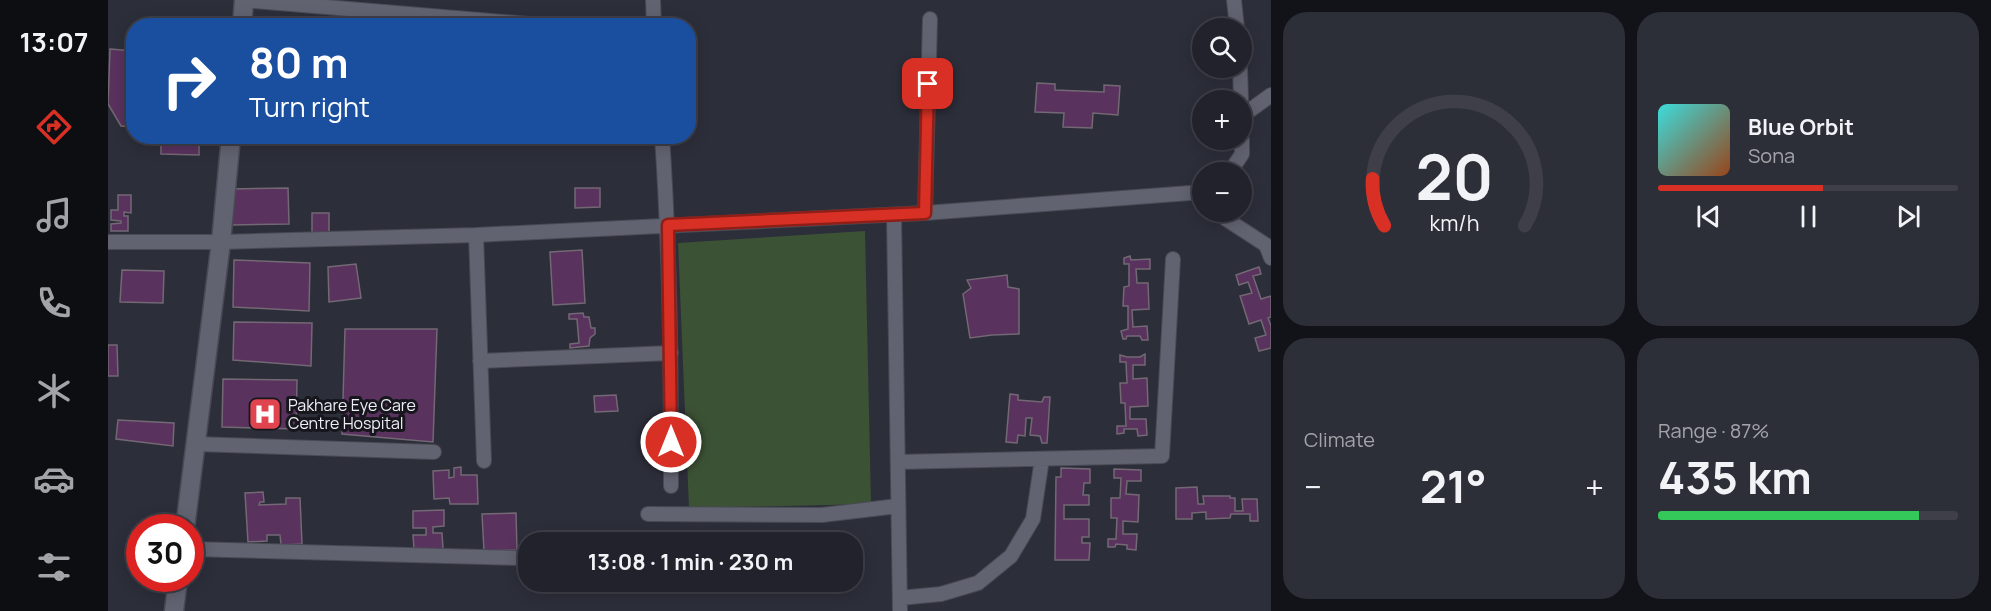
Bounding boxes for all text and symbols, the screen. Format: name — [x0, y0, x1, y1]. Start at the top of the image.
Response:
map controls — [1192, 18, 1252, 222]
button: search — [1192, 18, 1252, 78]
text: 13:07 — [20, 23, 88, 60]
text: 80 m — [249, 33, 349, 91]
icon: right — [150, 42, 228, 120]
pin — [902, 58, 953, 109]
icon: arrive — [911, 67, 944, 100]
text: Turn right — [249, 88, 370, 125]
button: + — [1192, 90, 1252, 150]
icon: directions — [33, 106, 75, 148]
text: Blue Orbit — [1748, 112, 1854, 142]
text: 20 — [1415, 133, 1493, 219]
text: Sona — [1748, 142, 1795, 169]
button: − — [1192, 162, 1252, 222]
icon: music — [33, 194, 75, 236]
icon: previous — [1692, 200, 1725, 233]
icon: pause — [1792, 200, 1825, 233]
icon: next — [1892, 200, 1925, 233]
text: km/h — [1429, 208, 1479, 237]
icon: phone — [33, 282, 75, 324]
icon: climate — [33, 370, 75, 412]
place label: Pakhare Eye Care Centre Hospital — [288, 394, 416, 434]
hospital icon: Pakhare Eye Care Centre Hospital — [247, 396, 283, 432]
position arrow — [639, 410, 703, 474]
text: Range · 87% — [1658, 417, 1769, 444]
text: Climate — [1304, 426, 1375, 453]
text: 435 km — [1658, 446, 1812, 508]
text: 21° — [1420, 455, 1487, 517]
icon: car — [33, 458, 75, 500]
text: − — [1304, 464, 1322, 509]
text: + — [1585, 464, 1604, 509]
speed limit sign: 30 — [126, 514, 204, 592]
icon: filters — [33, 546, 75, 588]
text: 13:08 · 1 min · 230 m — [588, 547, 793, 577]

